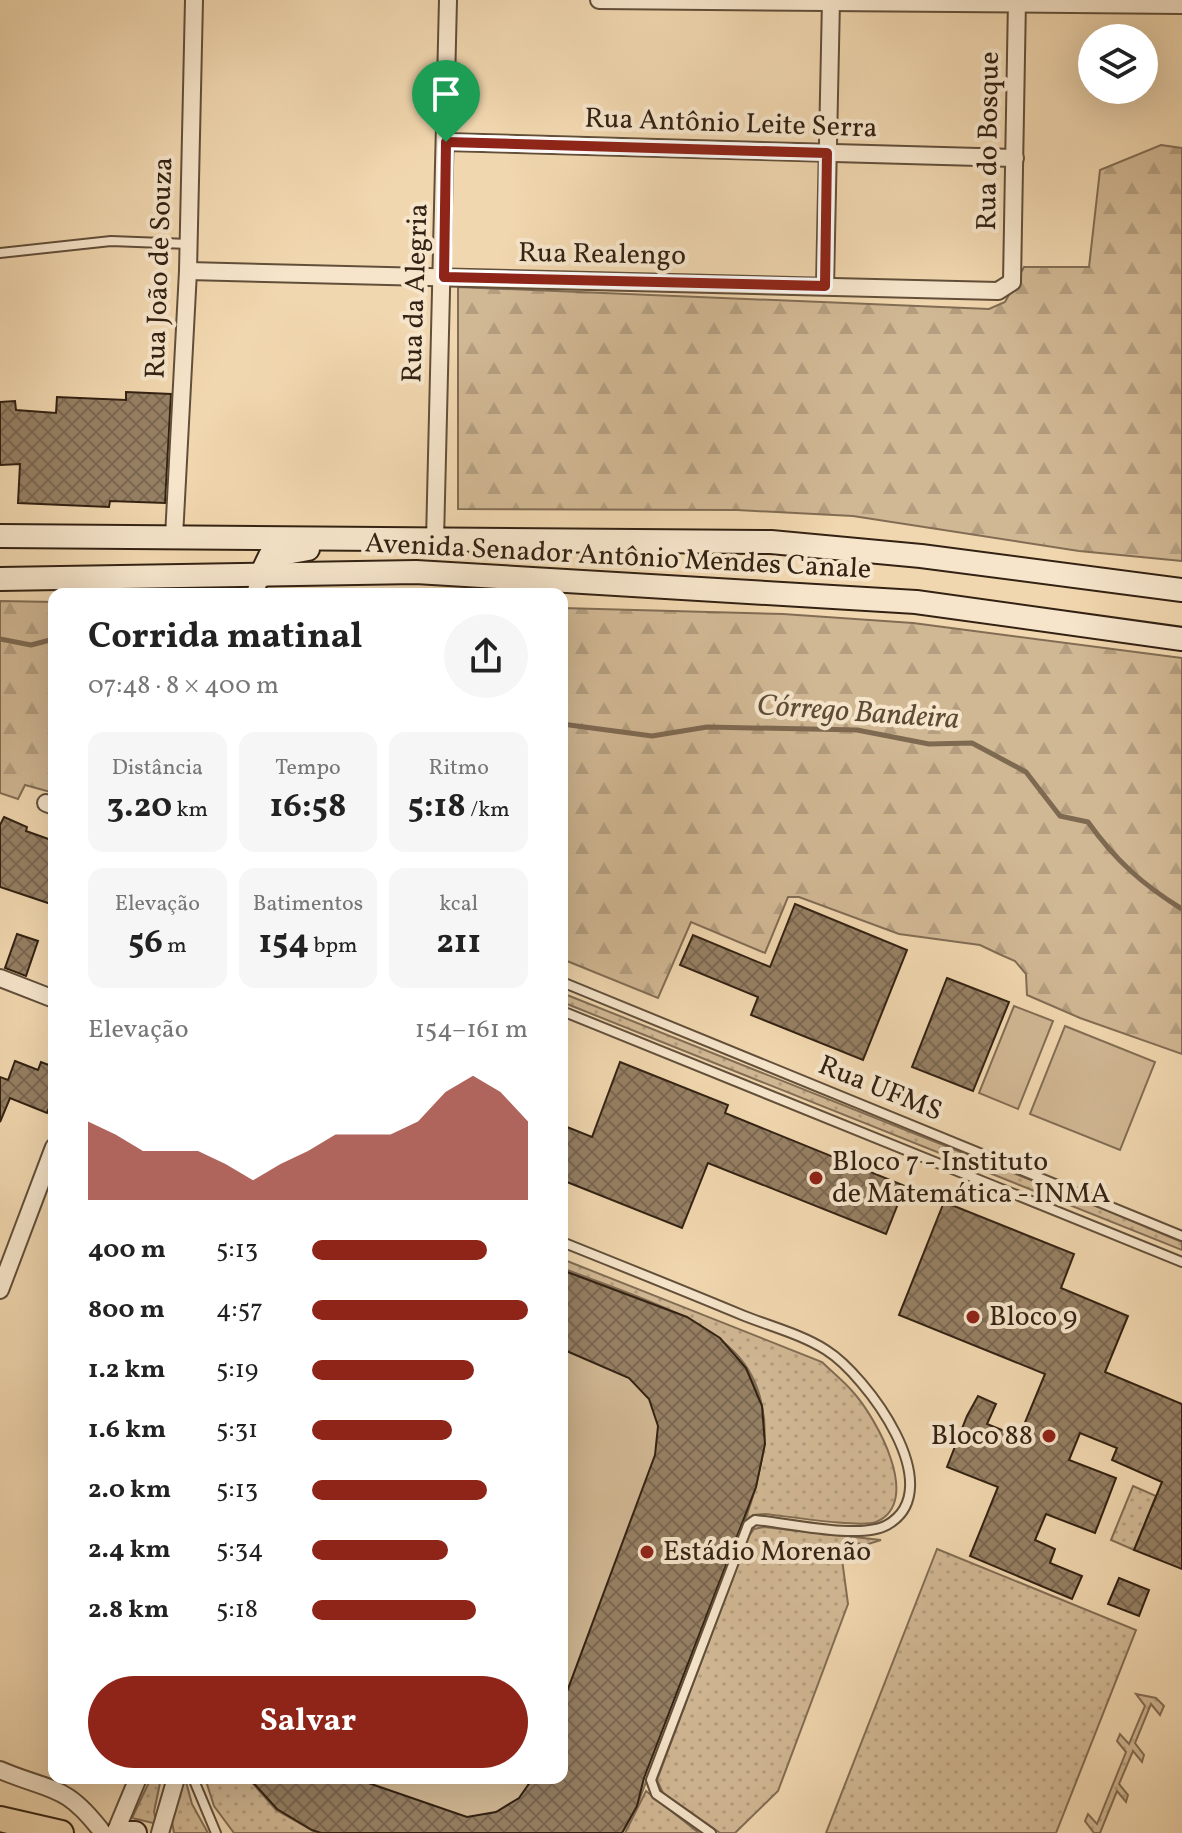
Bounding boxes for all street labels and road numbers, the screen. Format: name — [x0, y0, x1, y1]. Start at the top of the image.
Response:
street label: Rua do Bosque — [968, 51, 1010, 231]
street label: Rua Antônio Leite Serra — [584, 99, 878, 149]
street label: Rua João de Souza — [137, 156, 183, 380]
street label: Rua da Alegria — [393, 203, 439, 383]
street label: Rua Realengo — [518, 234, 686, 276]
street label: Avenida Senador Antônio Mendes Canale — [364, 524, 872, 590]
street label: Rua UFMS — [812, 1046, 948, 1132]

